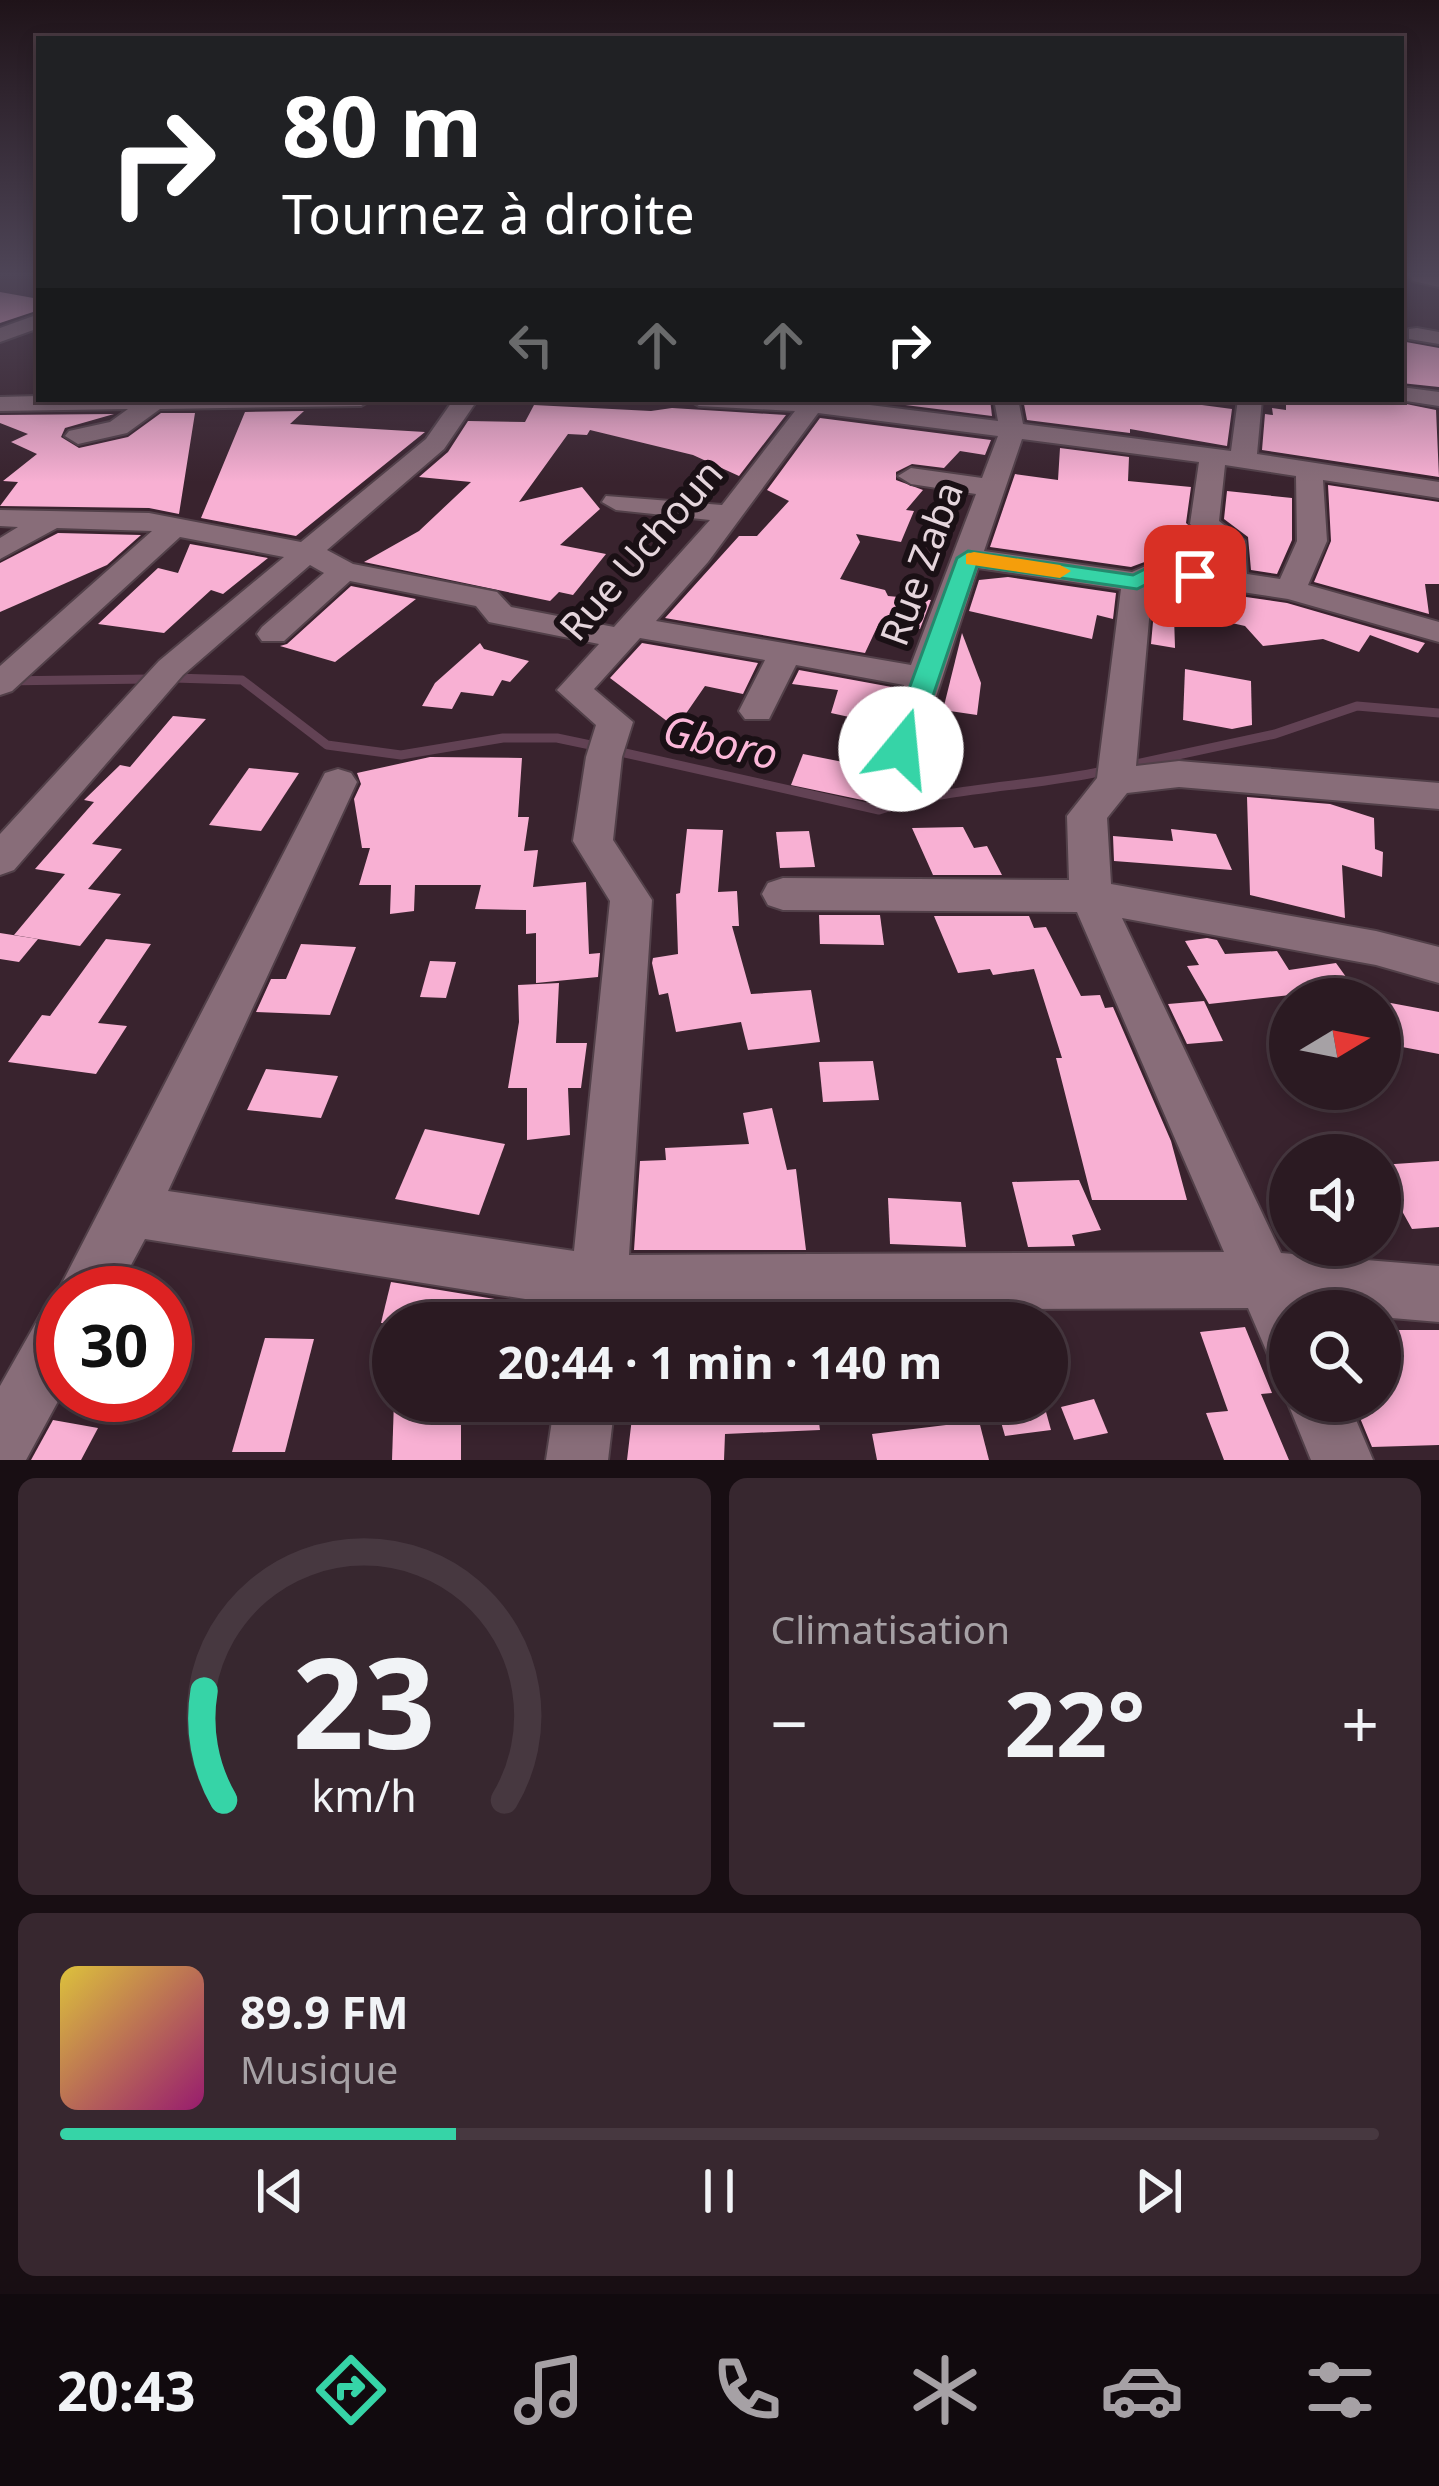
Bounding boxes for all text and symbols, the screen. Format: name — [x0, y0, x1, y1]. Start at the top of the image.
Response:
text: 80 m — [282, 67, 482, 182]
icon: right — [84, 84, 240, 240]
text: Tournez à droite — [282, 176, 695, 250]
icon: left — [498, 312, 564, 378]
icon: ahead — [624, 312, 690, 378]
icon: ahead — [750, 312, 816, 378]
icon: right — [876, 312, 942, 378]
street label: Rue Uchoun — [547, 447, 733, 651]
street label: Rue Zaba — [866, 474, 974, 652]
pin — [1144, 525, 1246, 627]
icon: arrive — [1162, 543, 1228, 609]
position arrow — [838, 686, 964, 812]
water label: Gboro — [658, 700, 784, 782]
north arrow — [1269, 978, 1401, 1110]
map controls — [1269, 978, 1401, 1422]
button: sound — [1269, 1134, 1401, 1266]
speed limit sign: 30 — [36, 1266, 192, 1422]
button: search — [1269, 1290, 1401, 1422]
text: 20:44 · 1 min · 140 m — [498, 1331, 942, 1392]
text: Climatisation — [771, 1602, 1010, 1655]
text: 23 — [293, 1616, 436, 1786]
text: 22° — [1004, 1661, 1145, 1783]
text: − — [771, 1677, 808, 1767]
text: + — [1341, 1677, 1379, 1767]
text: km/h — [312, 1765, 417, 1824]
text: 89.9 FM — [240, 1981, 409, 2042]
text: Musique — [240, 2042, 398, 2095]
icon: previous — [247, 2158, 313, 2224]
icon: pause — [686, 2158, 752, 2224]
icon: next — [1126, 2158, 1192, 2224]
icon: directions — [309, 2348, 393, 2432]
icon: music — [507, 2348, 591, 2432]
icon: phone — [705, 2348, 789, 2432]
icon: climate — [903, 2348, 987, 2432]
icon: car — [1100, 2348, 1184, 2432]
icon: filters — [1298, 2348, 1382, 2432]
text: 20:43 — [57, 2353, 196, 2427]

